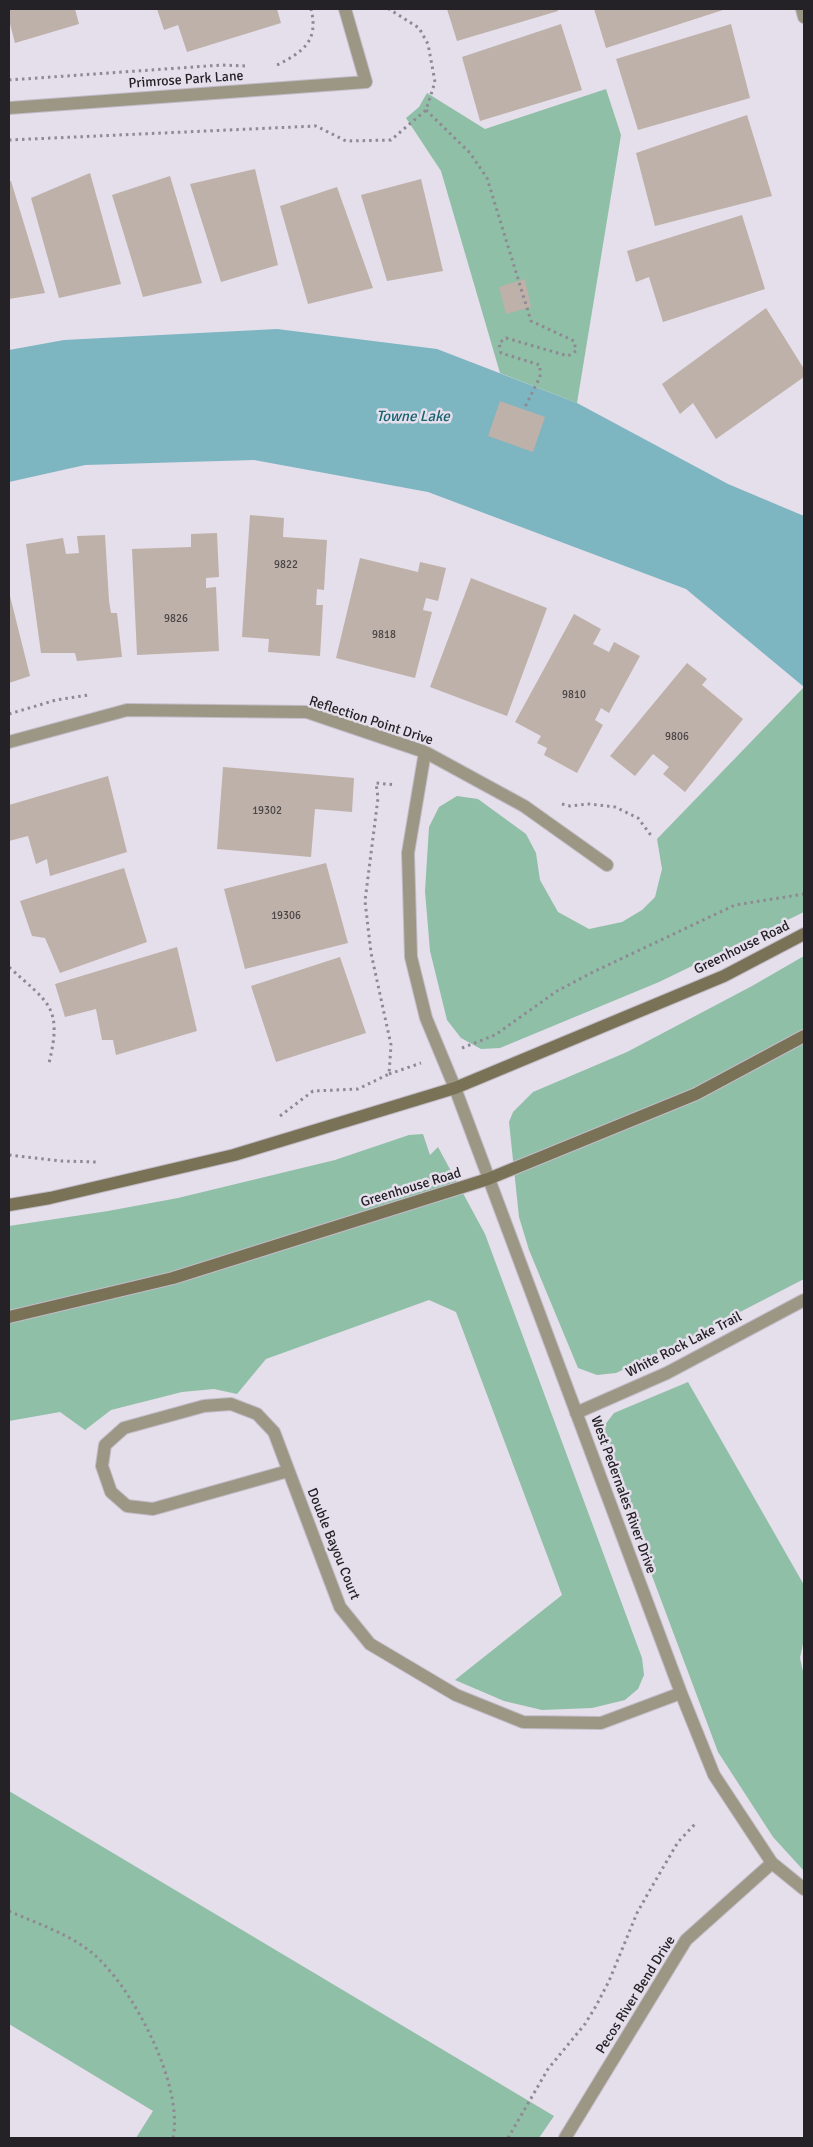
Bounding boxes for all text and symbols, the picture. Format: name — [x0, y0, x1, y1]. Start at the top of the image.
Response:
street label: Primrose Park Lane — [128, 68, 244, 92]
water label: Towne Lake — [376, 408, 450, 426]
house number: 9822 — [274, 558, 298, 572]
house number: 9826 — [164, 612, 188, 626]
house number: 9818 — [372, 628, 396, 642]
house number: 9810 — [562, 688, 586, 702]
street label: Reflection Point Drive — [307, 693, 435, 749]
house number: 9806 — [665, 730, 689, 744]
house number: 19302 — [252, 804, 282, 818]
house number: 19306 — [271, 909, 301, 923]
street label: Greenhouse Road — [691, 918, 793, 978]
street label: Greenhouse Road — [359, 1165, 463, 1211]
street label: White Rock Lake Trail — [623, 1309, 745, 1381]
street label: West Pedernales River Drive — [587, 1414, 659, 1576]
street label: Double Bayou Court — [303, 1486, 363, 1602]
street label: Pecos River Bend Drive — [593, 1933, 679, 2057]

